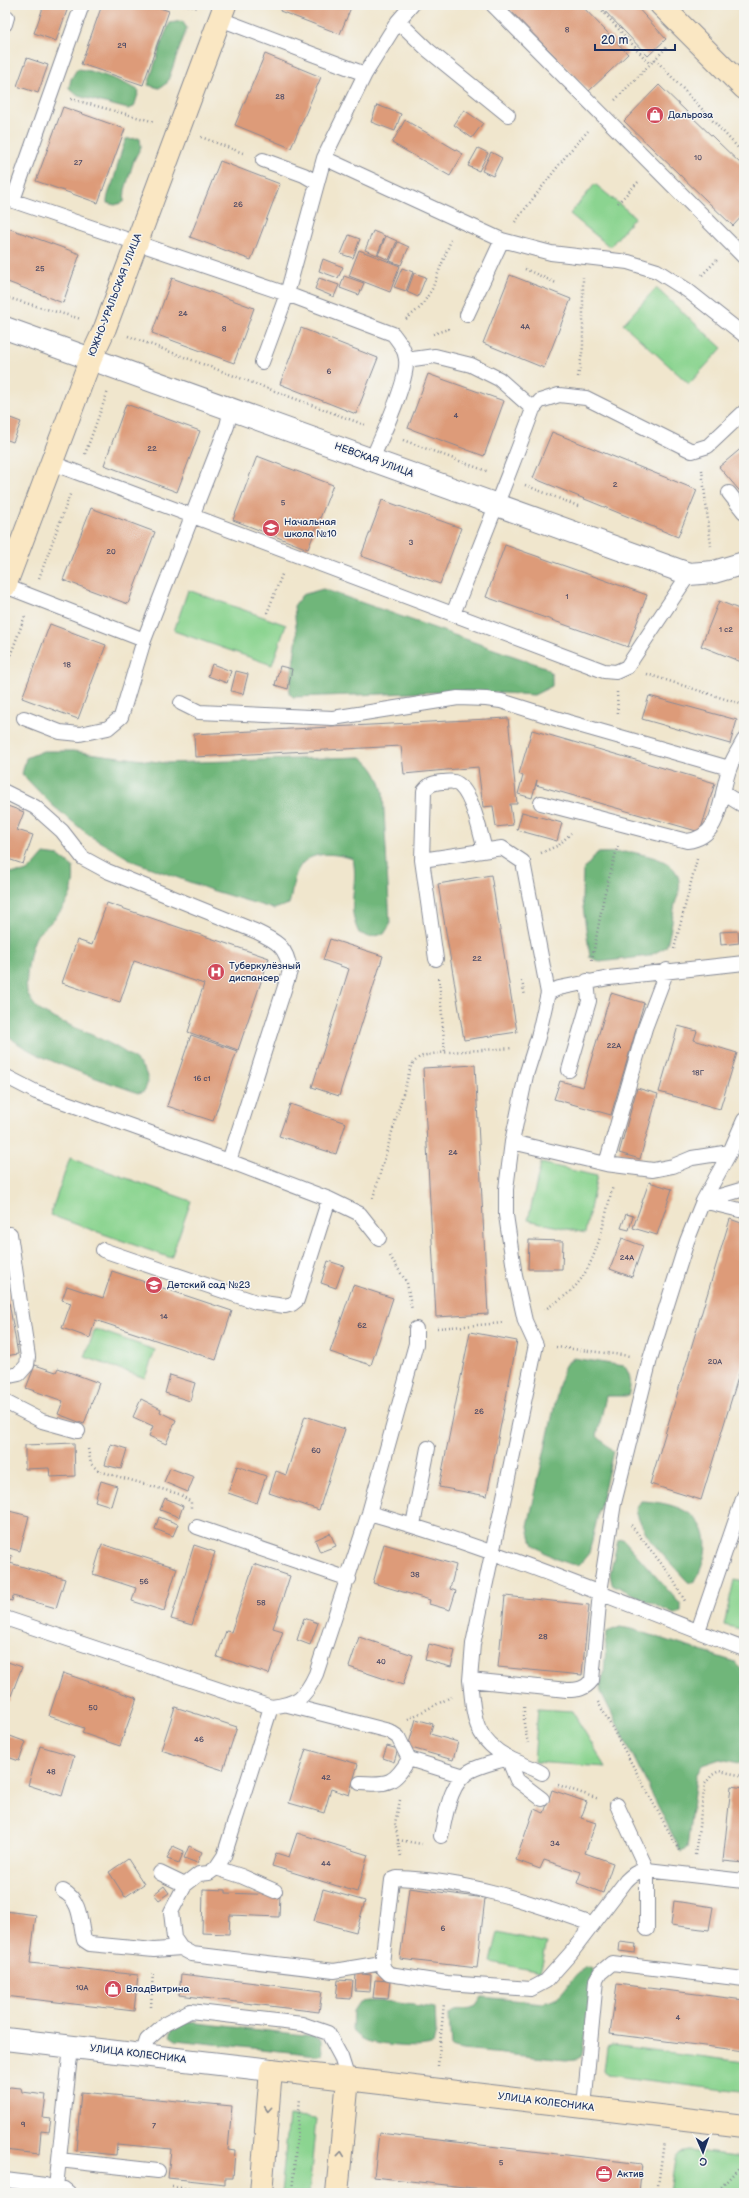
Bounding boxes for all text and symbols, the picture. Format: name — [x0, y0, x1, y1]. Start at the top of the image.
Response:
house number: 8 — [565, 25, 570, 34]
scale bar — [595, 26, 675, 52]
text: 20 m — [601, 33, 628, 48]
house number: 29 — [117, 41, 127, 50]
house number: 28 — [275, 92, 285, 101]
shop icon: Дальроза — [645, 105, 665, 125]
place label: Дальроза — [668, 109, 713, 121]
house number: 10 — [694, 153, 702, 162]
house number: 27 — [74, 158, 82, 167]
house number: 26 — [233, 200, 243, 209]
street label: ЮЖНО-УРАЛЬСКАЯ УЛИЦА — [86, 231, 144, 358]
house number: 25 — [35, 264, 45, 273]
house number: 24 — [178, 309, 188, 318]
house number: 4А — [520, 322, 530, 331]
house number: 8 — [222, 324, 227, 333]
house number: 6 — [327, 367, 332, 376]
house number: 4 — [454, 411, 459, 420]
street label: НЕВСКАЯ УЛИЦА — [333, 440, 416, 480]
house number: 22 — [147, 444, 157, 453]
house number: 2 — [613, 480, 618, 489]
house number: 5 — [281, 498, 286, 507]
place label: Начальная школа №10 — [284, 516, 337, 540]
school or university icon: Начальная школа №10 — [261, 518, 281, 538]
house number: 3 — [409, 538, 414, 547]
house number: 20 — [106, 547, 116, 556]
house number: 1 — [565, 592, 569, 601]
house number: 1 с2 — [719, 625, 733, 634]
house number: 18 — [63, 660, 71, 669]
house number: 22 — [472, 954, 482, 963]
place label: Туберкулёзный диспансер — [229, 960, 301, 984]
hospital icon: Туберкулёзный диспансер — [206, 962, 226, 982]
house number: 22А — [607, 1041, 621, 1050]
house number: 18Г — [692, 1068, 705, 1077]
house number: 16 с1 — [193, 1074, 211, 1083]
house number: 24 — [448, 1148, 458, 1157]
house number: 24А — [620, 1253, 634, 1262]
school or university icon: Детский сад №23 — [144, 1275, 164, 1295]
place label: Детский сад №23 — [167, 1279, 251, 1291]
house number: 14 — [160, 1312, 168, 1321]
house number: 62 — [357, 1321, 367, 1330]
house number: 20А — [708, 1357, 722, 1366]
house number: 26 — [474, 1407, 484, 1416]
house number: 60 — [311, 1446, 321, 1455]
house number: 38 — [410, 1570, 420, 1579]
house number: 56 — [139, 1577, 149, 1586]
house number: 58 — [256, 1598, 266, 1607]
house number: 28 — [538, 1632, 548, 1641]
house number: 40 — [376, 1657, 386, 1666]
house number: 50 — [88, 1703, 98, 1712]
house number: 46 — [194, 1735, 204, 1744]
house number: 48 — [46, 1767, 56, 1776]
house number: 42 — [321, 1773, 331, 1782]
house number: 34 — [550, 1839, 560, 1848]
house number: 44 — [321, 1859, 331, 1868]
house number: 6 — [441, 1924, 446, 1933]
shop icon: ВладВитрина — [103, 1979, 123, 1999]
house number: 10А — [76, 1983, 88, 1992]
place label: ВладВитрина — [126, 1983, 189, 1995]
house number: 4 — [676, 2013, 681, 2022]
street label: УЛИЦА КОЛЕСНИКА — [89, 2042, 188, 2066]
street label: УЛИЦА КОЛЕСНИКА — [497, 2090, 596, 2114]
one-way arrow — [263, 2106, 272, 2112]
house number: 9 — [21, 2120, 26, 2129]
house number: 7 — [152, 2121, 156, 2130]
north arrow — [683, 2132, 723, 2172]
one-way arrow — [336, 2151, 345, 2157]
text: С — [699, 2155, 707, 2168]
house number: 5 — [499, 2158, 504, 2167]
office icon: Актив — [594, 2164, 614, 2184]
place label: Актив — [616, 2168, 645, 2180]

